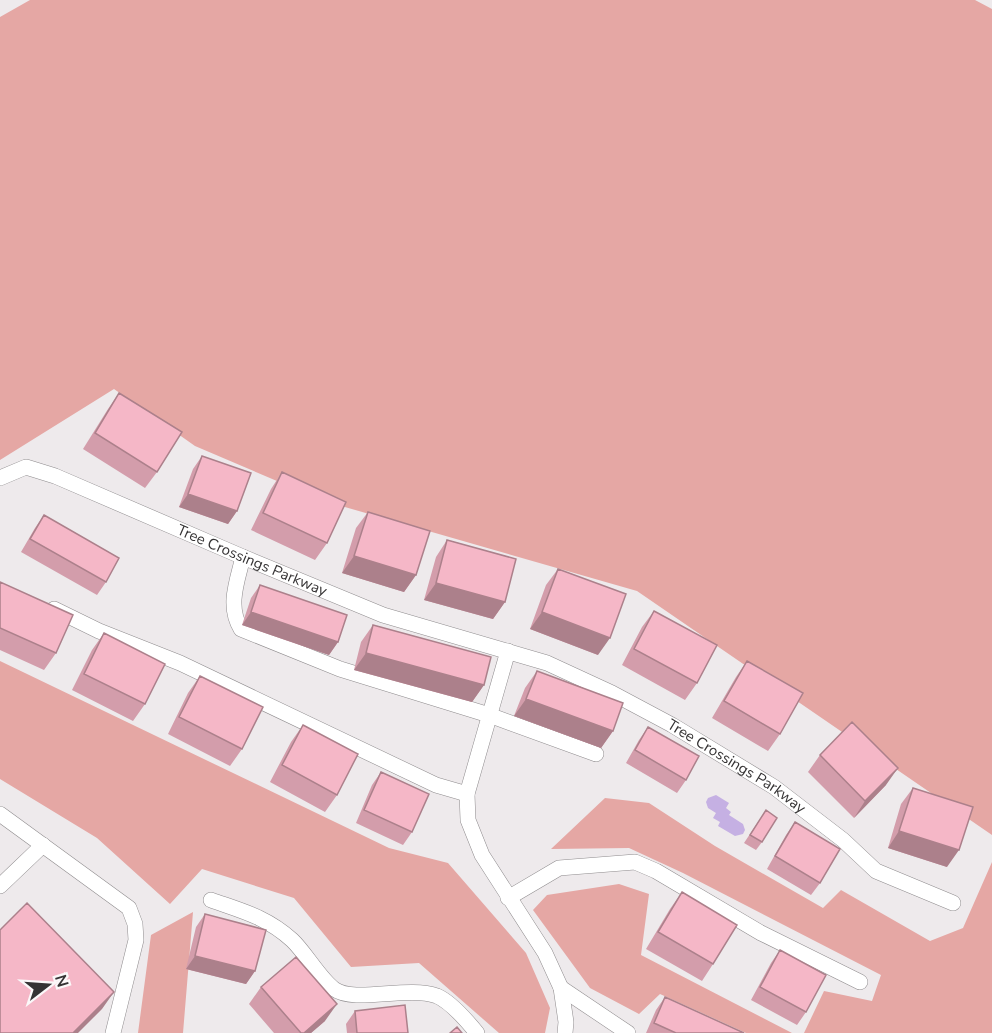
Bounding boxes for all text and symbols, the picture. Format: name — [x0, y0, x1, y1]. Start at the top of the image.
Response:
street label: Tree Crossings Parkway — [174, 520, 330, 601]
street label: Tree Crossings Parkway — [664, 715, 810, 818]
north arrow — [18, 955, 78, 1015]
text: N — [49, 972, 74, 990]

